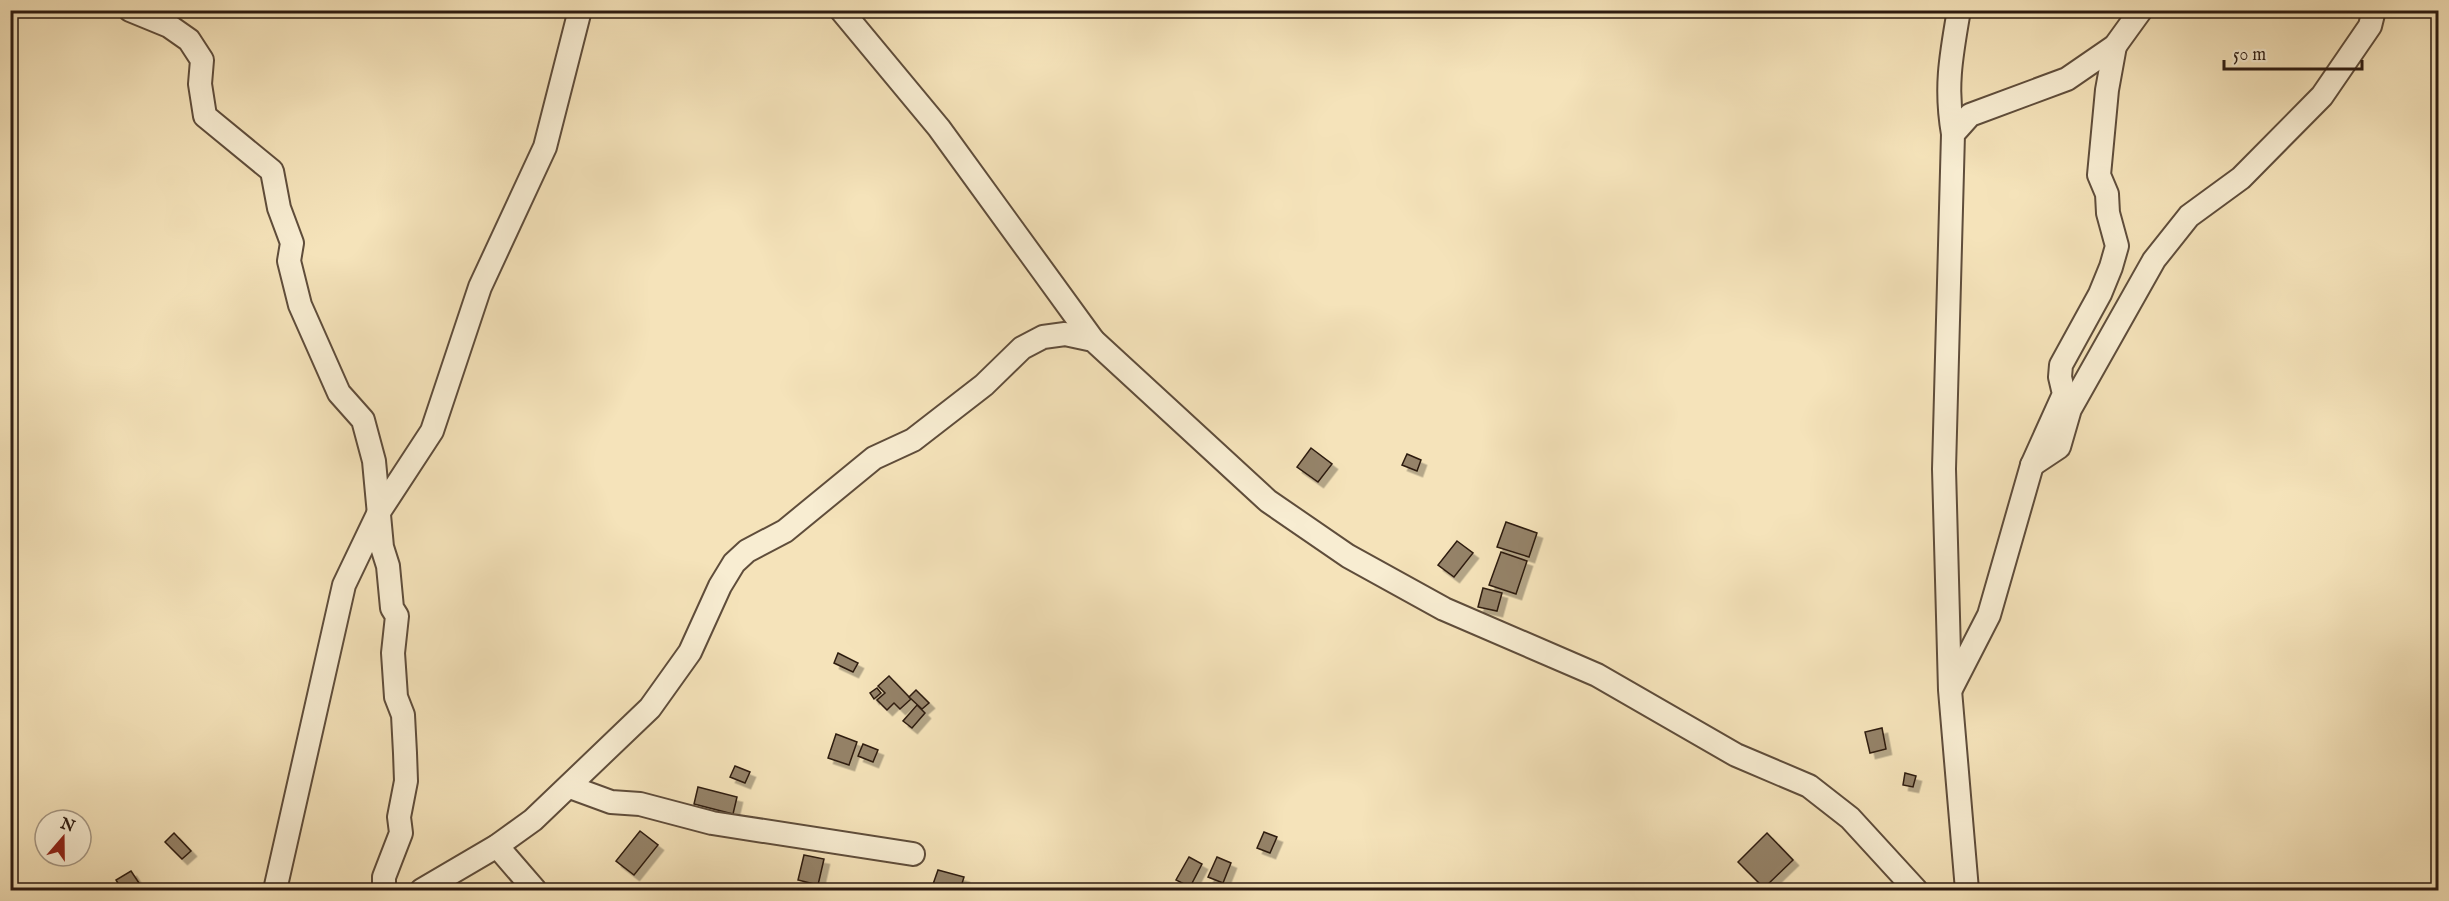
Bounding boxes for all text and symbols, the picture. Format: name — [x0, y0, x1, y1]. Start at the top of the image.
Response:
scale bar — [2224, 33, 2362, 71]
text: 50 m — [2233, 44, 2266, 67]
north arrow — [33, 808, 93, 868]
text: N — [57, 814, 78, 838]

